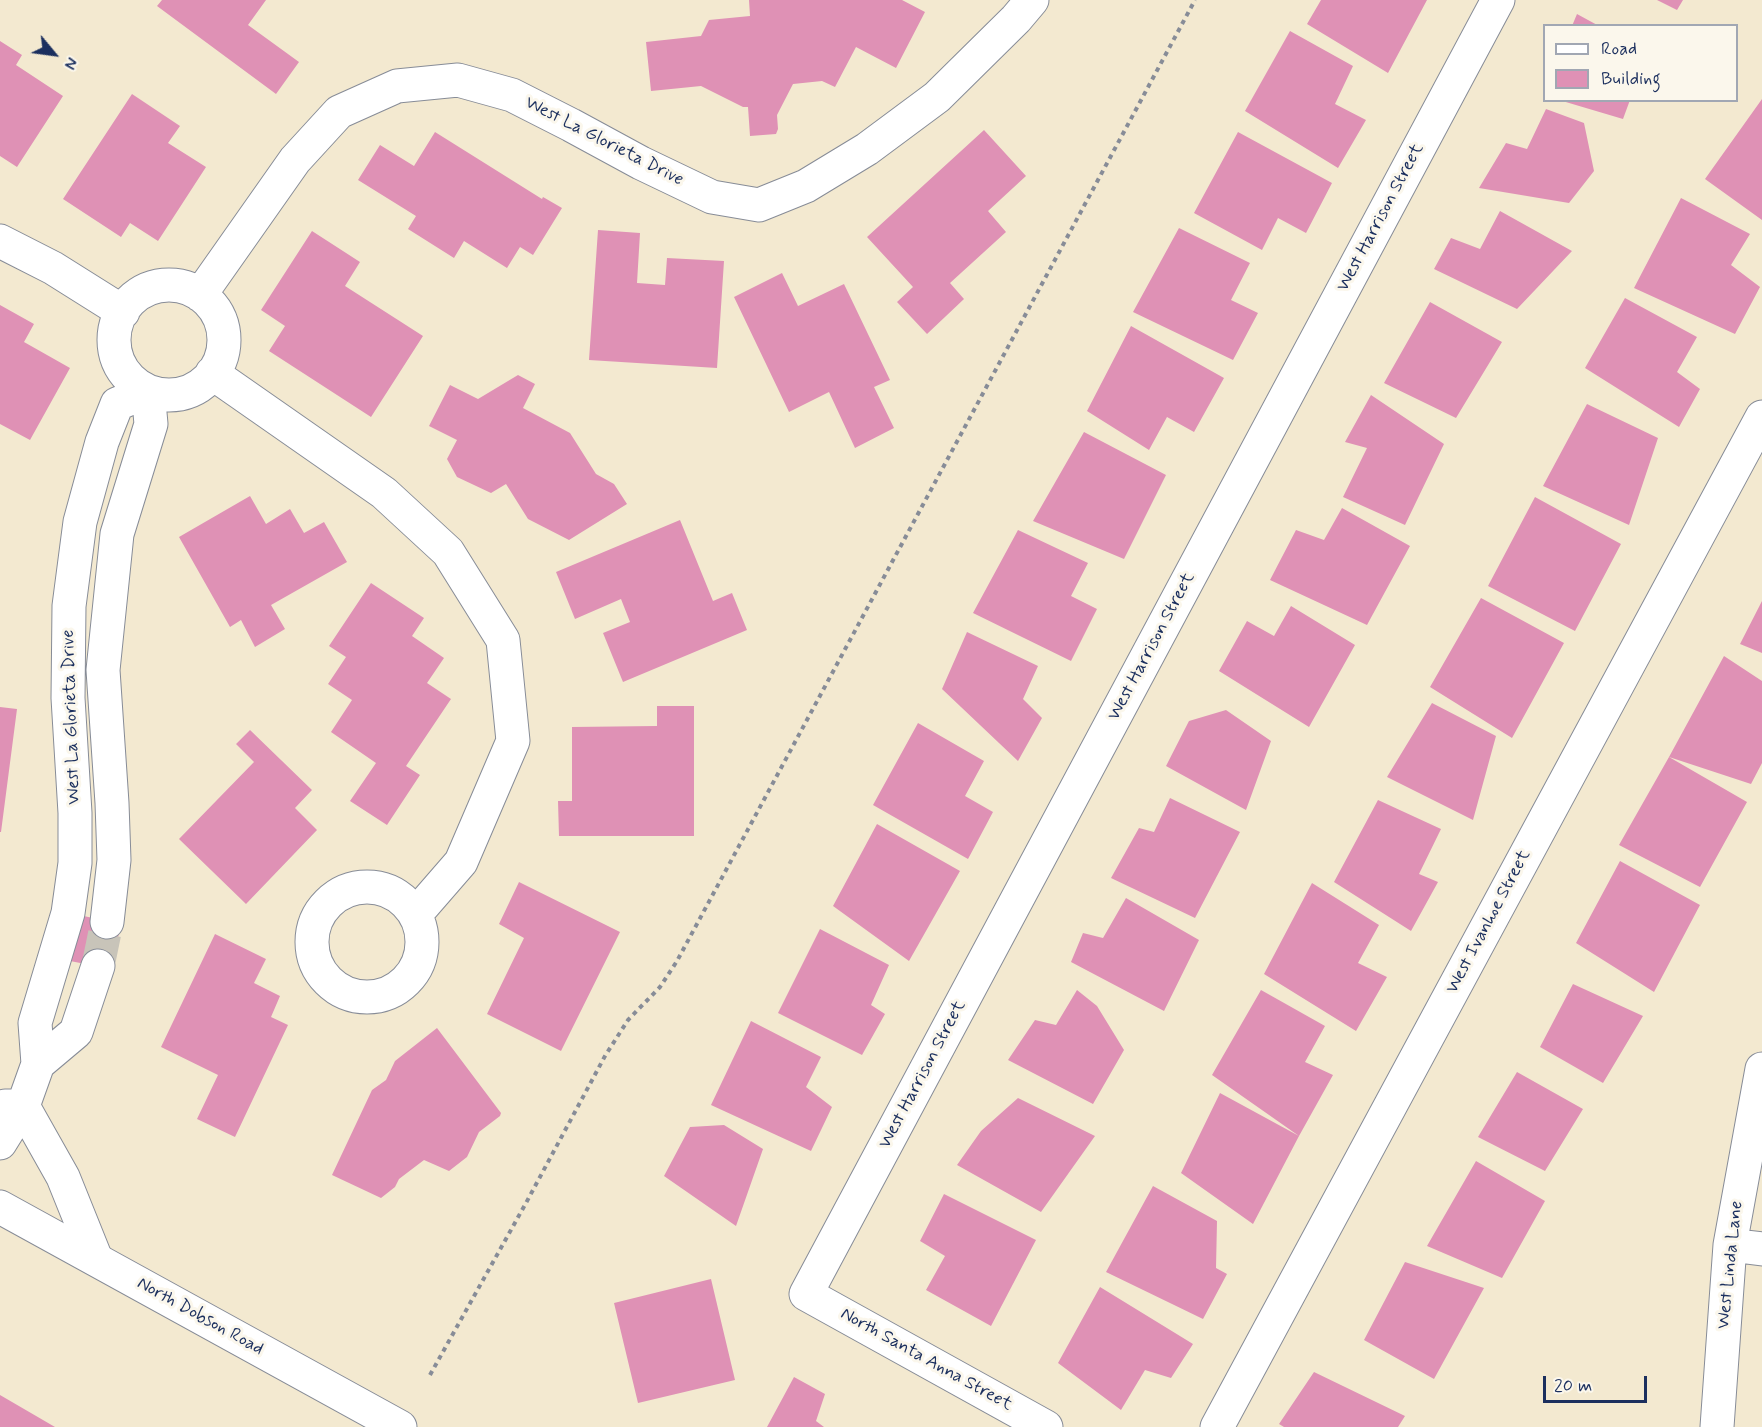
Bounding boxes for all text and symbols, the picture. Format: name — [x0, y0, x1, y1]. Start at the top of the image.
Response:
north arrow — [24, 24, 84, 84]
legend — [1543, 24, 1738, 102]
text: Road — [1601, 37, 1637, 61]
text: N — [58, 53, 82, 73]
text: Building — [1601, 67, 1661, 91]
street label: West La Glorieta Drive — [521, 93, 687, 191]
street label: West Harrison Street — [1333, 140, 1429, 296]
street label: West Harrison Street — [1104, 569, 1200, 725]
street label: West La Glorieta Drive — [58, 629, 86, 805]
street label: West Ivanhoe Street — [1442, 847, 1536, 997]
street label: West Harrison Street — [875, 997, 971, 1153]
street label: West Linda Lane — [1714, 1200, 1748, 1330]
street label: North Dobson Road — [133, 1273, 267, 1361]
street label: North Santa Anna Street — [836, 1304, 1016, 1416]
scale bar — [1546, 1364, 1650, 1402]
text: 20 m — [1554, 1374, 1592, 1398]

